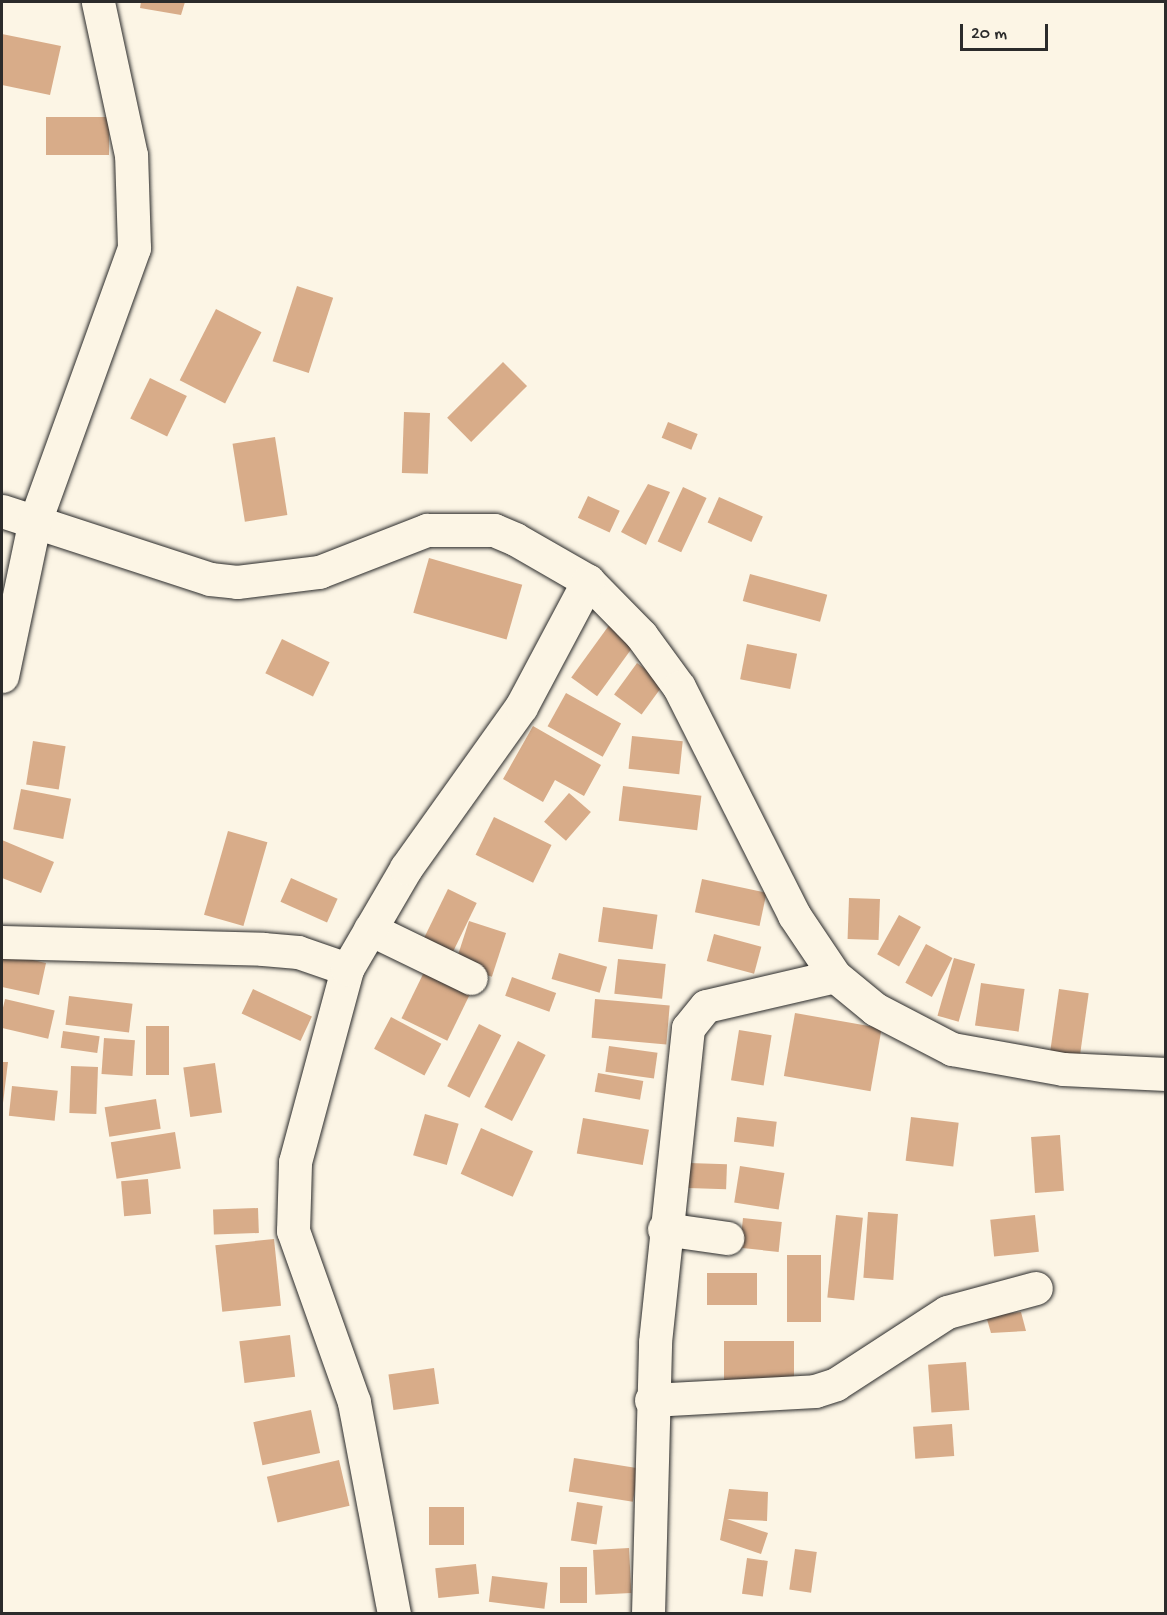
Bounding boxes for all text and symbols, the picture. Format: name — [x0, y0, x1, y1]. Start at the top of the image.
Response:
scale bar — [963, 12, 1052, 50]
text: 20 m — [971, 24, 1007, 45]

